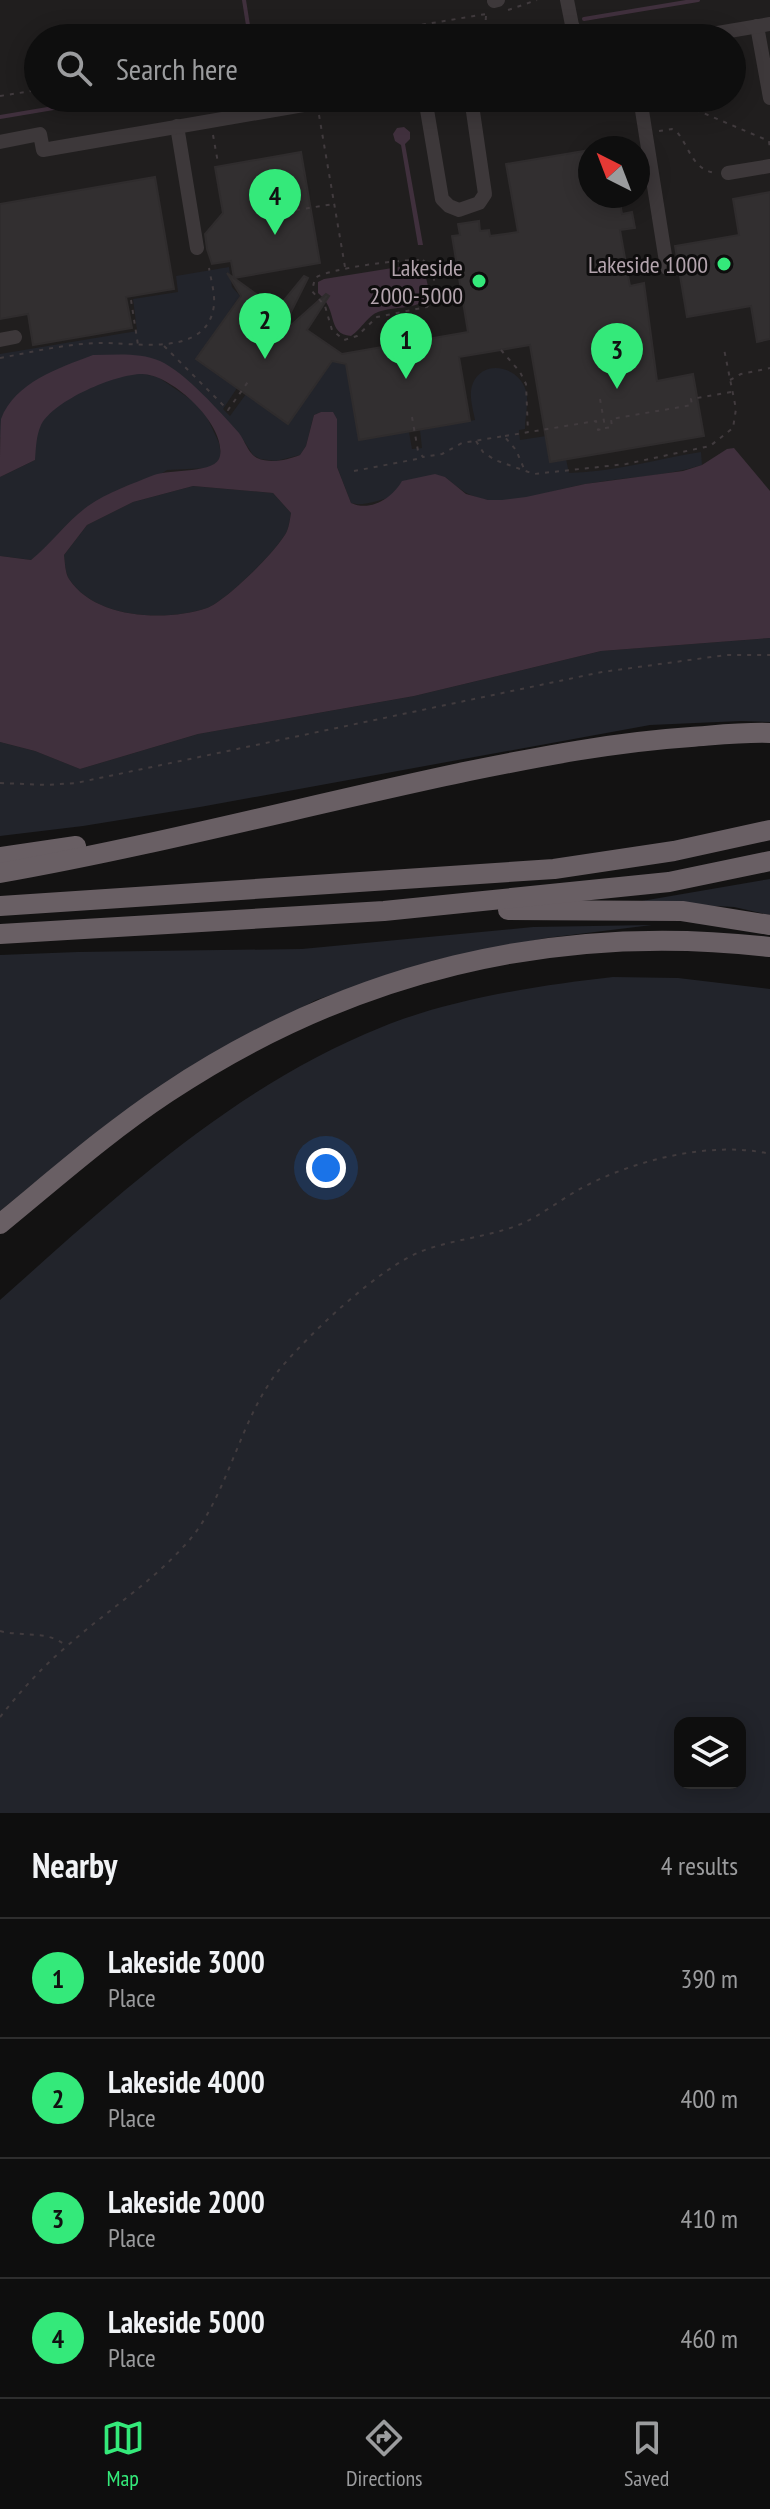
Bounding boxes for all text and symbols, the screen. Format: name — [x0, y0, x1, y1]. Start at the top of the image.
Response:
search box — [24, 24, 746, 112]
icon: search — [52, 46, 96, 90]
text: Search here — [116, 49, 238, 88]
north arrow — [578, 136, 650, 208]
pin: 4 — [249, 169, 301, 235]
place label: Lakeside 1000 — [588, 249, 708, 280]
place label: Lakeside 2000-5000 — [370, 252, 463, 311]
marker: Lakeside 1000 — [715, 255, 733, 273]
marker: Lakeside 2000-5000 — [470, 272, 488, 290]
pin: 2 — [239, 293, 291, 359]
pin: 1 — [380, 313, 432, 379]
pin: 3 — [591, 323, 643, 389]
your location — [306, 1148, 346, 1188]
map controls — [674, 1717, 746, 1789]
button: layers — [674, 1717, 746, 1789]
text: Nearby — [32, 1843, 117, 1887]
text: 4 results — [661, 1849, 738, 1882]
text: Lakeside 3000 — [108, 1942, 265, 1981]
text: 1 — [52, 1962, 64, 1995]
text: 390 m — [680, 1962, 738, 1995]
text: Place — [108, 1981, 156, 2014]
text: Lakeside 4000 — [108, 2062, 265, 2101]
text: 2 — [52, 2082, 64, 2115]
text: 400 m — [680, 2082, 738, 2115]
text: Place — [108, 2101, 156, 2134]
text: Lakeside 2000 — [108, 2182, 265, 2221]
text: 3 — [52, 2202, 64, 2235]
text: 410 m — [680, 2202, 738, 2235]
text: Place — [108, 2221, 156, 2254]
text: Lakeside 5000 — [108, 2302, 265, 2341]
text: 4 — [52, 2322, 64, 2355]
text: 460 m — [680, 2322, 738, 2355]
text: Place — [108, 2341, 156, 2374]
tab: Map — [101, 2416, 145, 2492]
tab: Directions — [346, 2416, 423, 2492]
tab: Saved — [624, 2416, 669, 2492]

